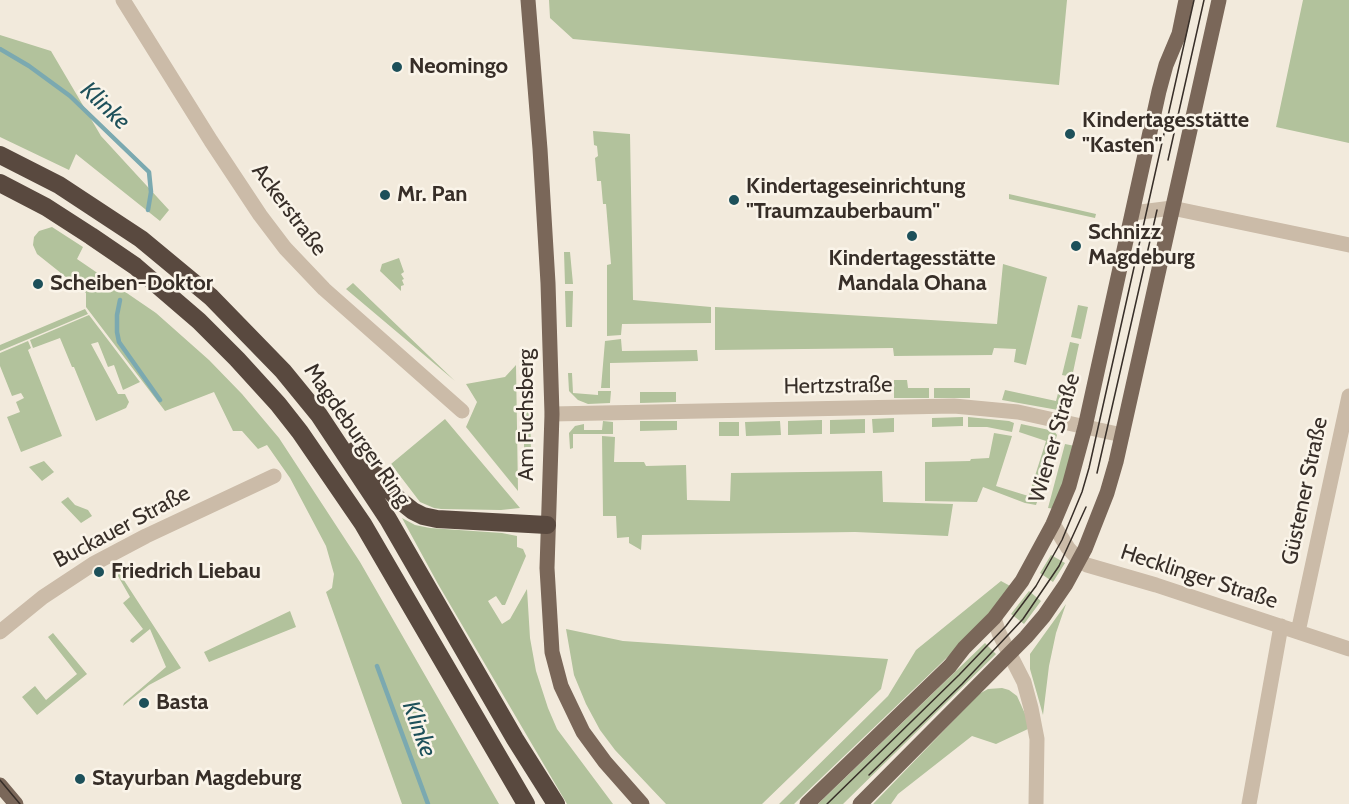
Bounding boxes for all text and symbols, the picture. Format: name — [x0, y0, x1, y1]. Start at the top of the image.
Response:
place label: Neomingo — [409, 54, 508, 80]
marker: Neomingo — [390, 60, 404, 74]
water label: Klinke — [74, 76, 136, 136]
place label: Kindertagesstätte "Kasten" — [1082, 108, 1249, 160]
marker: Kindertagesstätte "Kasten" — [1063, 127, 1077, 141]
street label: Ackerstraße — [246, 159, 332, 261]
place label: Kindertageseinrichtung "Traumzauberbaum" — [746, 174, 965, 226]
place label: Mr. Pan — [397, 182, 467, 208]
marker: Mr. Pan — [378, 188, 392, 202]
marker: Kindertageseinrichtung "Traumzauberbaum" — [727, 193, 741, 207]
place label: Schnizz Magdeburg — [1088, 220, 1195, 272]
marker: Kindertagesstätte Mandala Ohana — [905, 229, 919, 243]
marker: Schnizz Magdeburg — [1069, 239, 1083, 253]
place label: Kindertagesstätte Mandala Ohana — [828, 246, 996, 298]
place label: Scheiben-Doktor — [50, 271, 213, 297]
marker: Scheiben-Doktor — [31, 277, 45, 291]
street label: Am Fuchsberg — [514, 349, 540, 481]
street label: Magdeburger Ring — [298, 358, 416, 512]
street label: Wiener Straße — [1024, 370, 1086, 506]
street label: Hertzstraße — [783, 372, 893, 400]
street label: Güstener Straße — [1276, 415, 1334, 567]
street label: Buckauer Straße — [49, 480, 195, 574]
street label: Hecklinger Straße — [1117, 539, 1281, 615]
place label: Friedrich Liebau — [111, 559, 261, 585]
marker: Friedrich Liebau — [92, 565, 106, 579]
place label: Basta — [156, 690, 209, 716]
marker: Basta — [137, 696, 151, 710]
water label: Klinke — [396, 697, 442, 761]
place label: Stayurban Magdeburg — [92, 766, 301, 792]
marker: Stayurban Magdeburg — [73, 772, 87, 786]

